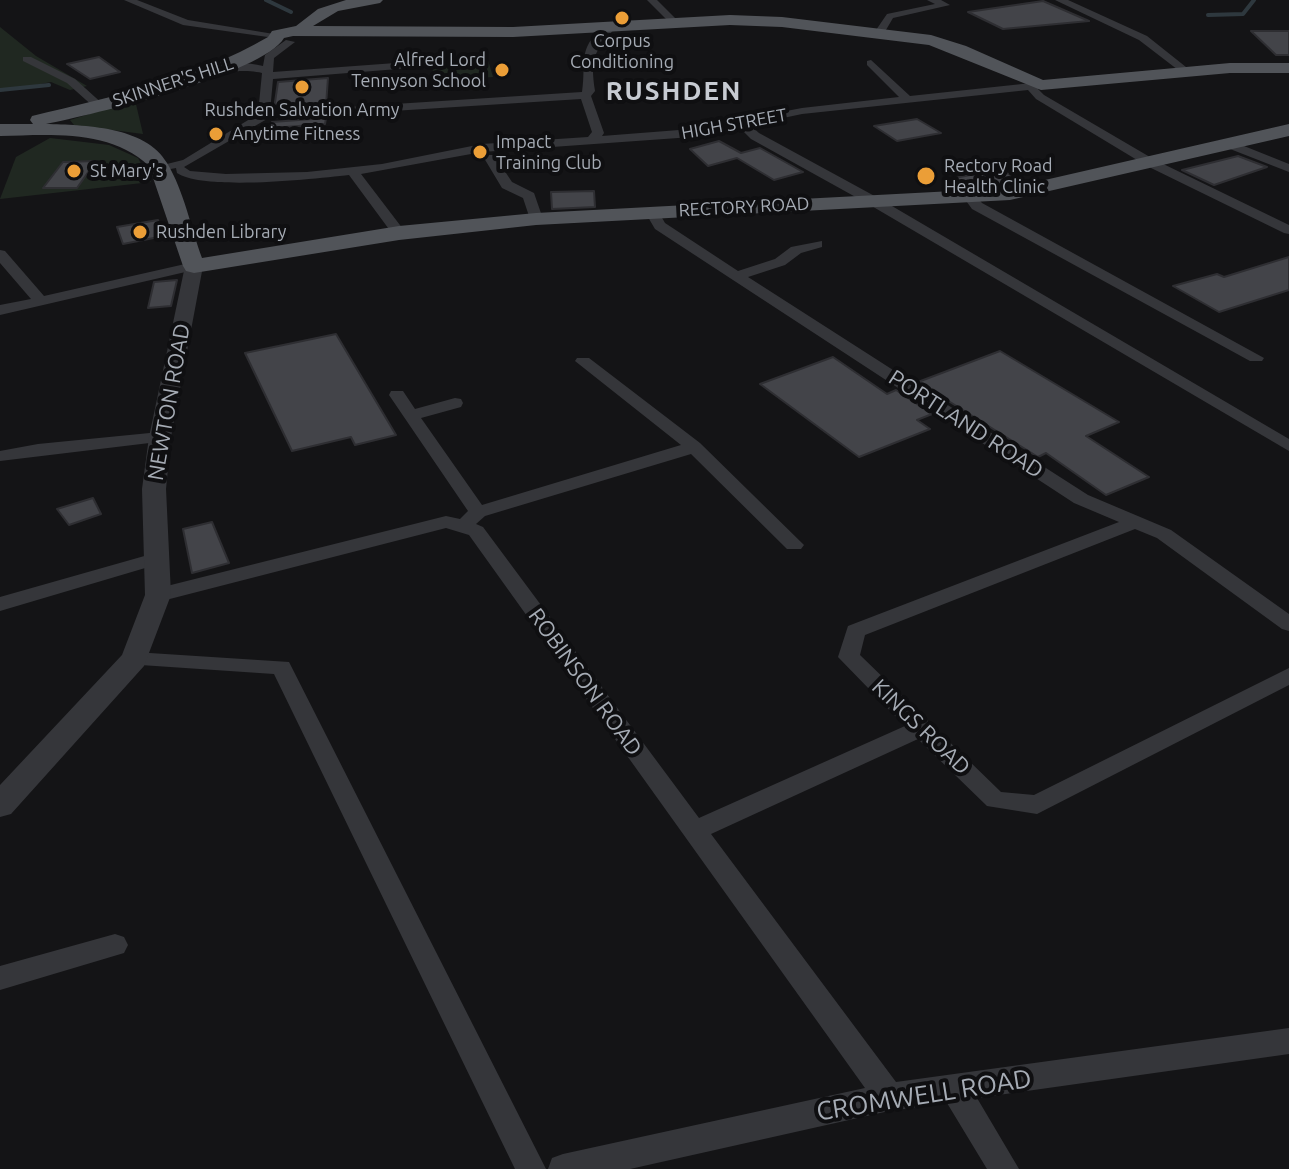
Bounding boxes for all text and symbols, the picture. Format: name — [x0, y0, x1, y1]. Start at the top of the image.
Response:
marker: Corpus Conditioning — [613, 9, 631, 27]
place label: Corpus Conditioning — [570, 30, 674, 72]
place label: Alfred Lord Tennyson School — [351, 49, 486, 92]
street label: SKINNER'S HILL — [110, 52, 236, 112]
marker: Alfred Lord Tennyson School — [493, 61, 511, 79]
district label: RUSHDEN — [606, 75, 742, 107]
marker: Rushden Salvation Army — [293, 78, 311, 96]
place label: Rushden Salvation Army — [205, 99, 399, 121]
street label: HIGH STREET — [680, 104, 788, 144]
place label: Anytime Fitness — [232, 123, 360, 145]
marker: Anytime Fitness — [207, 125, 225, 143]
place label: Impact Training Club — [496, 131, 602, 174]
marker: Impact Training Club — [471, 143, 489, 161]
place label: Rectory Road Health Clinic — [944, 155, 1053, 198]
place label: St Mary's — [90, 160, 164, 182]
marker: St Mary's — [65, 162, 83, 180]
marker: Rectory Road Health Clinic — [915, 165, 937, 187]
street label: RECTORY ROAD — [678, 193, 810, 221]
place label: Rushden Library — [156, 221, 286, 243]
marker: Rushden Library — [131, 223, 149, 241]
street label: NEWTON ROAD — [142, 321, 196, 483]
street label: PORTLAND ROAD — [884, 364, 1048, 484]
street label: ROBINSON ROAD — [523, 603, 647, 761]
street label: KINGS ROAD — [866, 674, 976, 780]
street label: CROMWELL ROAD — [814, 1063, 1034, 1127]

